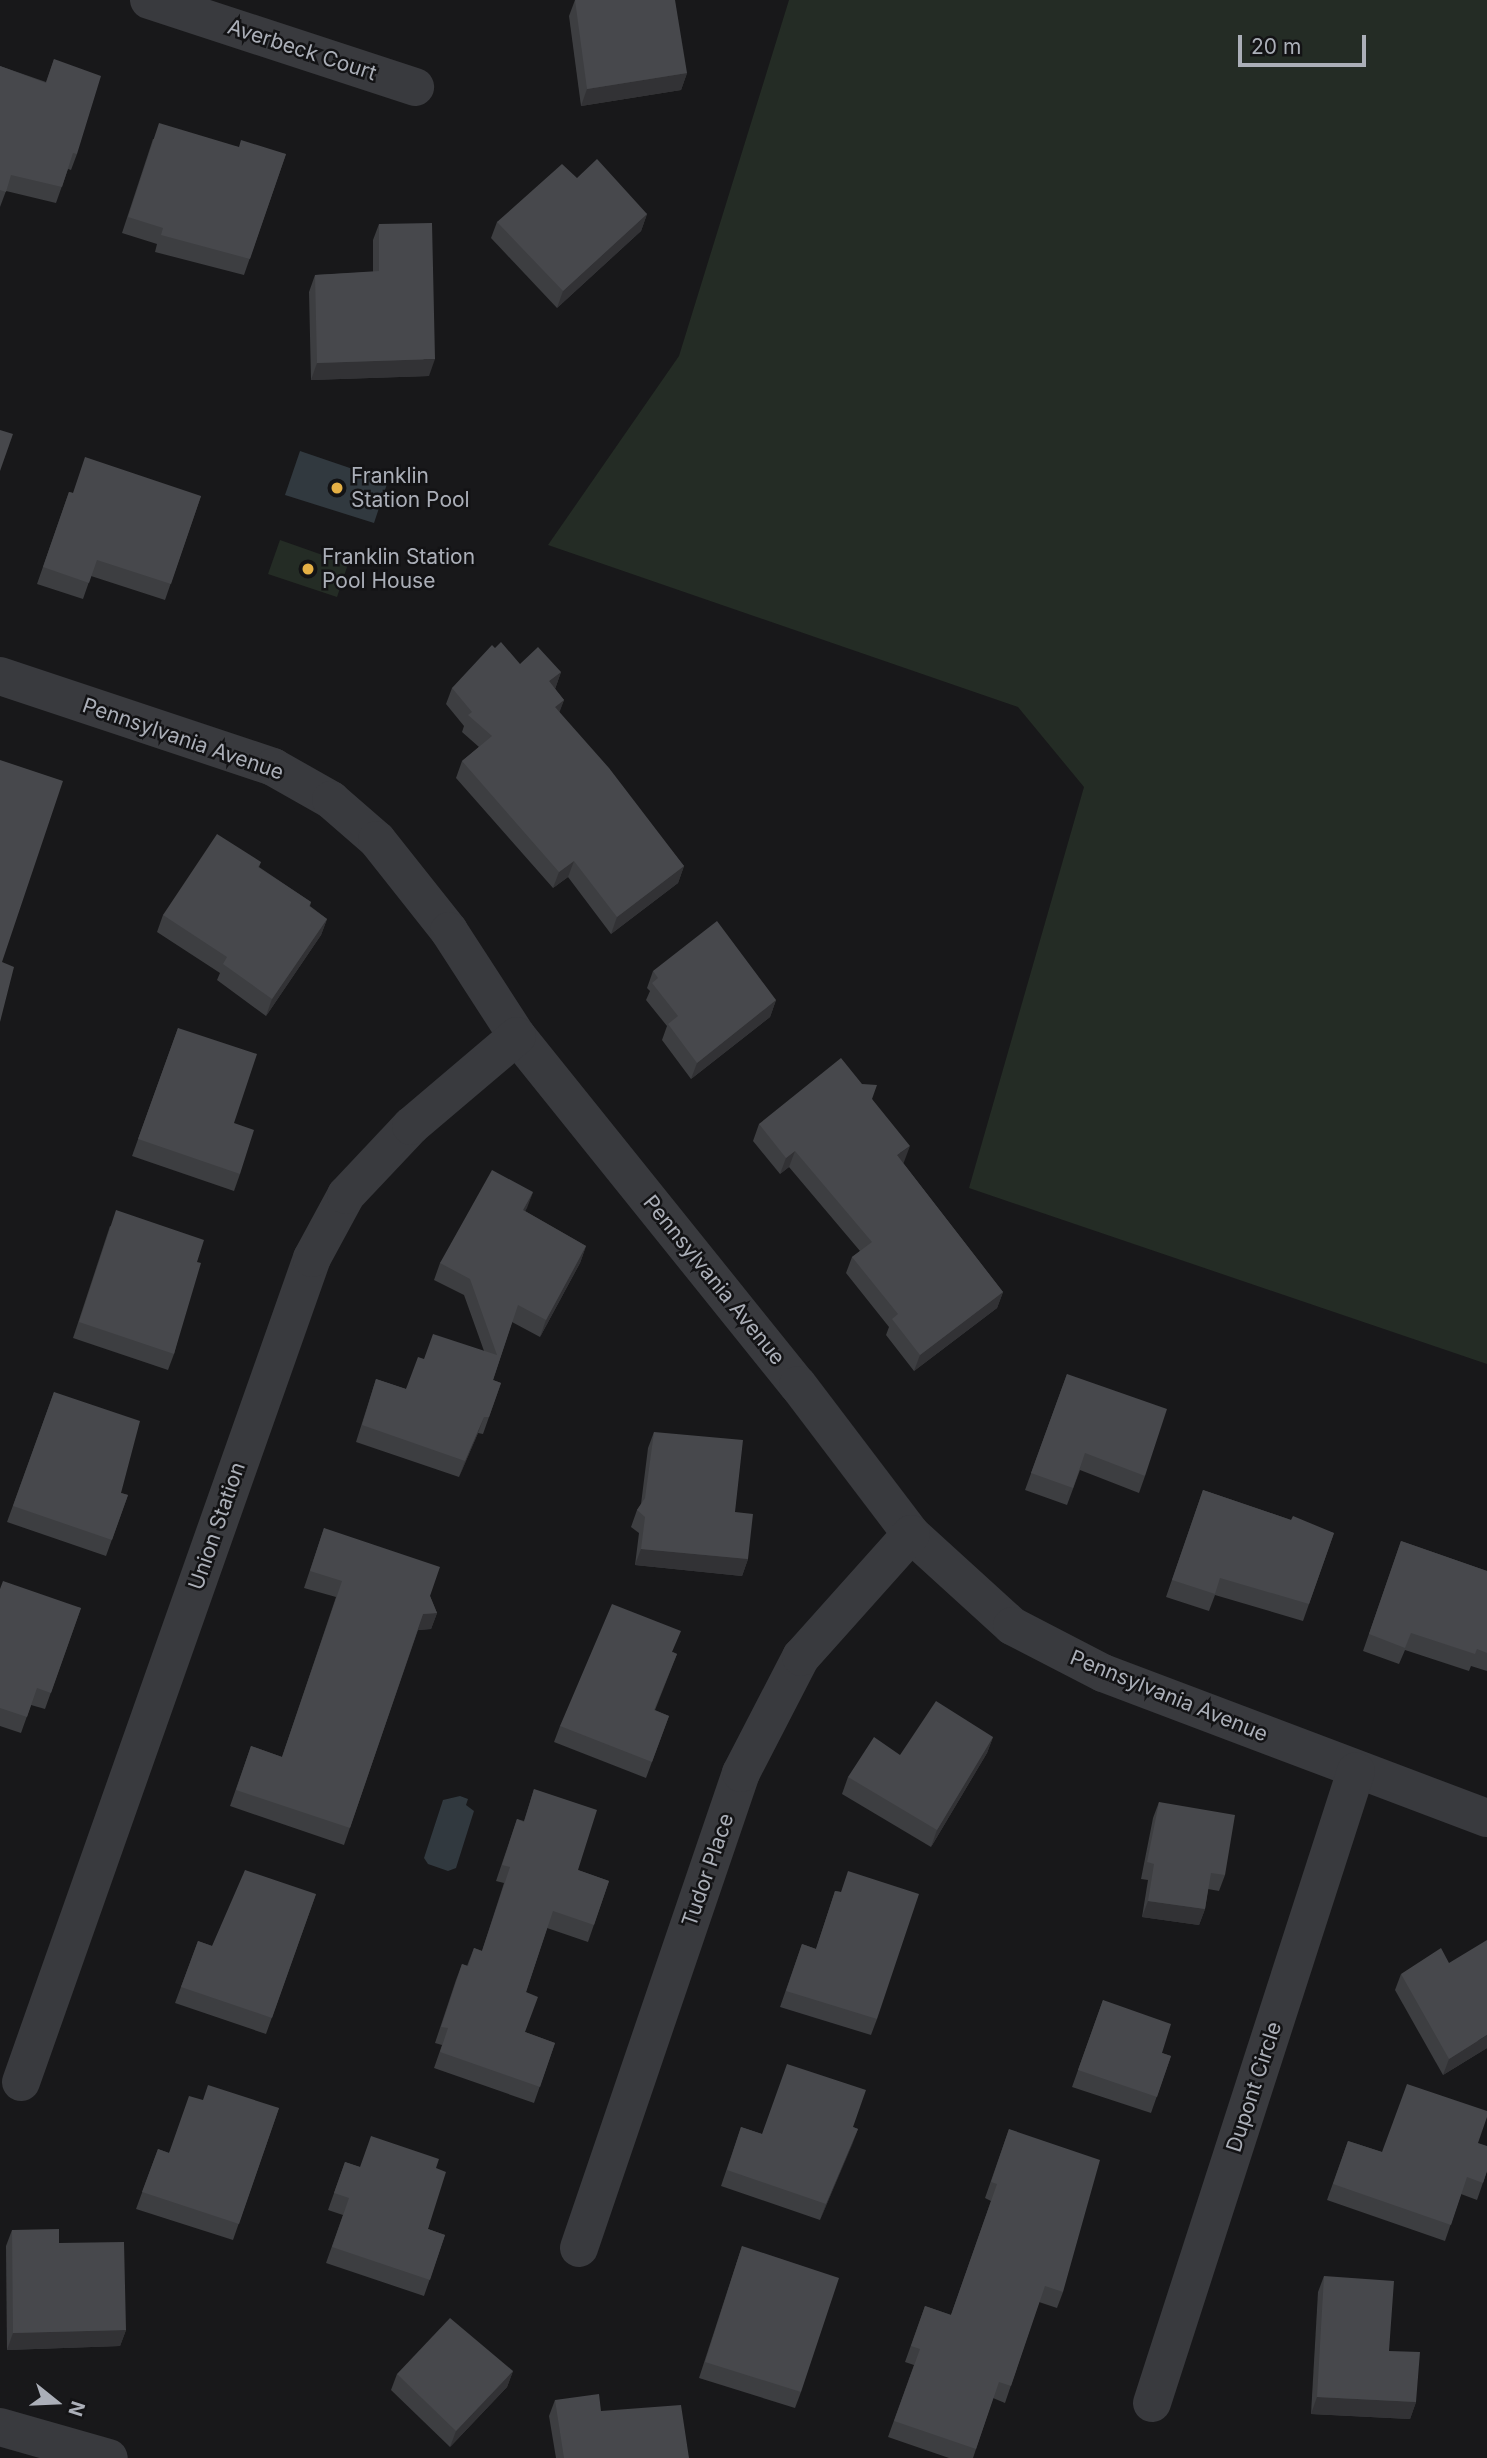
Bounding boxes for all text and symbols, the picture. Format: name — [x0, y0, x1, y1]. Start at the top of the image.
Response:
street label: Averbeck Court — [224, 14, 380, 86]
scale bar — [1242, 21, 1370, 65]
text: 20 m — [1251, 34, 1301, 59]
place label: Franklin Station Pool — [351, 463, 470, 513]
marker: Franklin Station Pool — [329, 480, 345, 496]
place label: Franklin Station Pool House — [322, 544, 475, 594]
marker: Franklin Station Pool House — [300, 561, 316, 577]
street label: Pennsylvania Avenue — [79, 693, 287, 785]
street label: Pennsylvania Avenue — [638, 1190, 790, 1370]
street label: Union Station — [183, 1459, 251, 1593]
street label: Pennsylvania Avenue — [1066, 1645, 1272, 1747]
street label: Tudor Place — [677, 1810, 739, 1930]
street label: Dupont Circle — [1221, 2019, 1287, 2155]
north arrow — [21, 2367, 91, 2437]
text: N — [63, 2398, 90, 2419]

